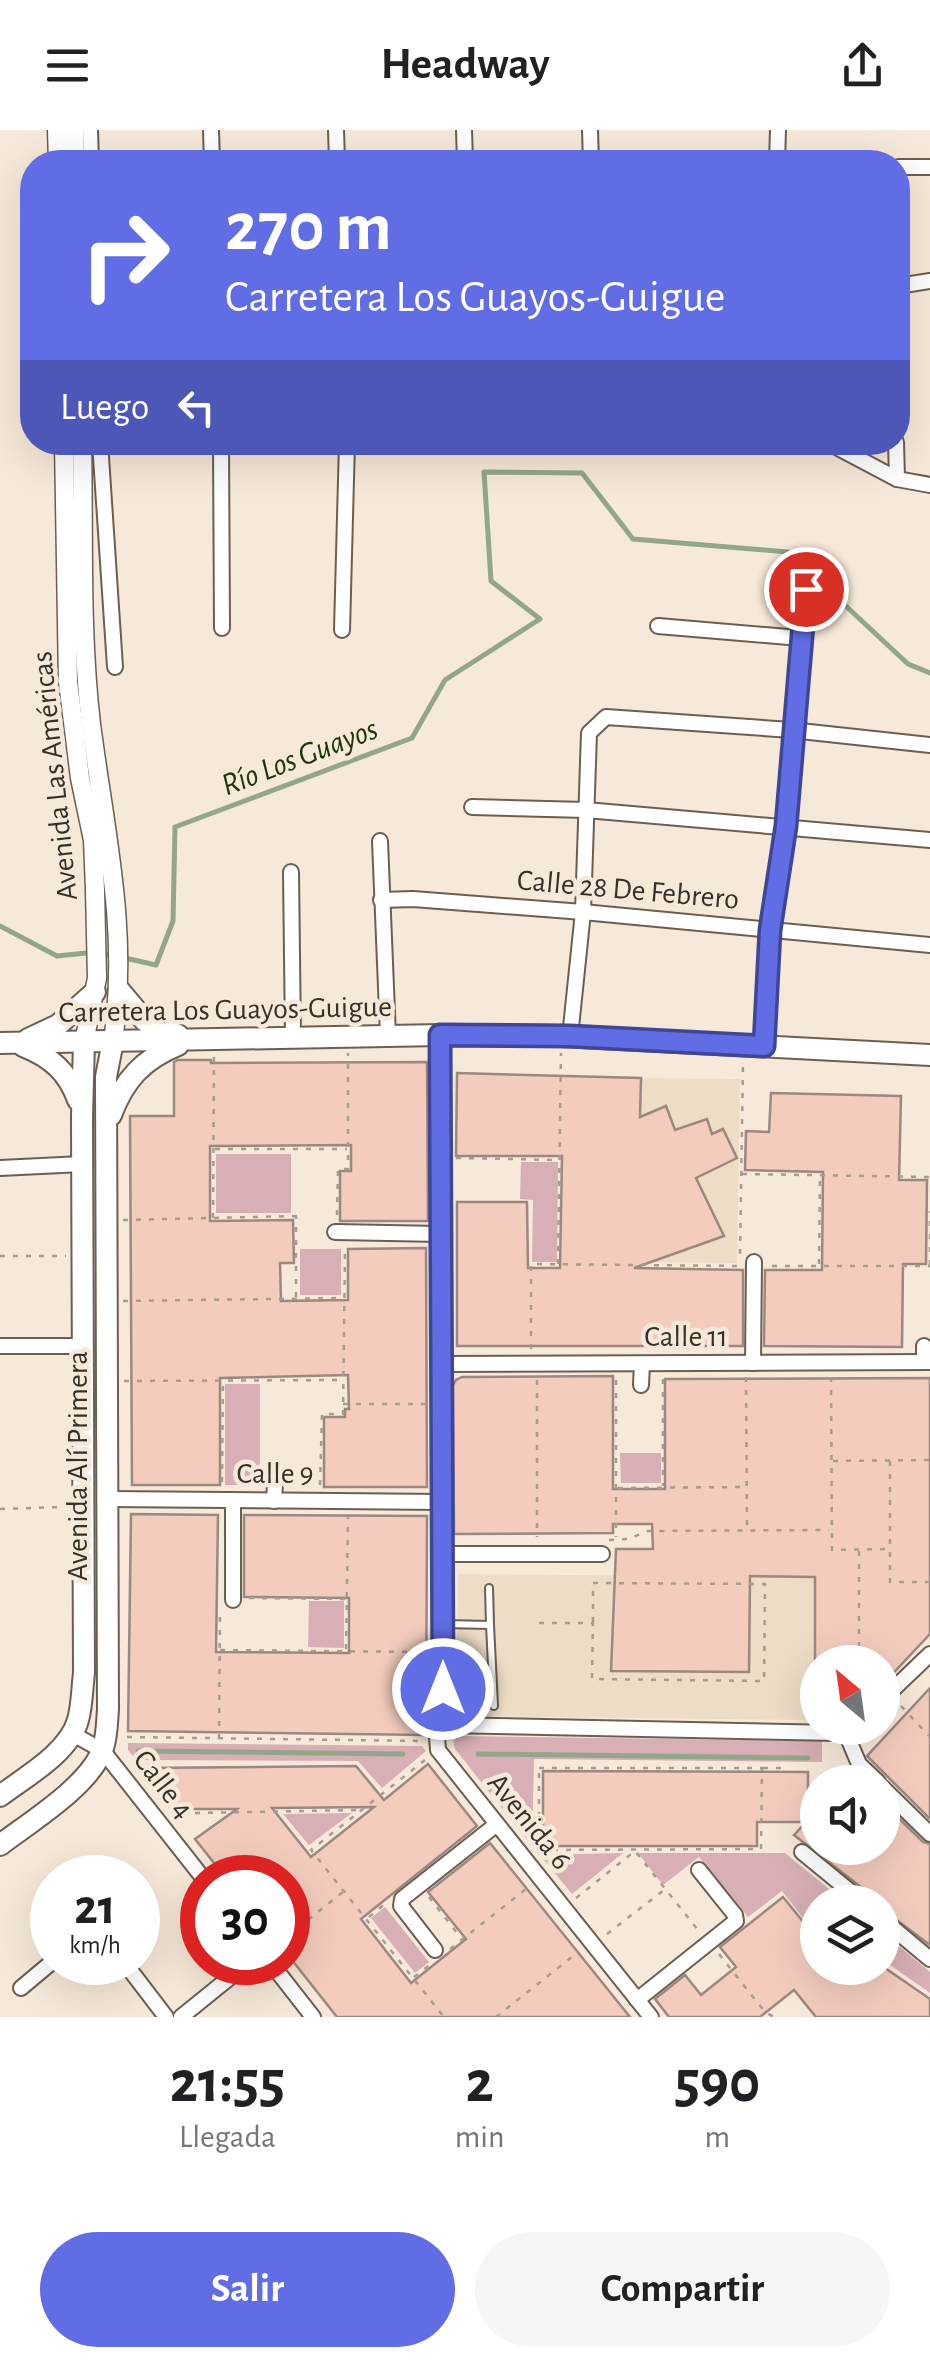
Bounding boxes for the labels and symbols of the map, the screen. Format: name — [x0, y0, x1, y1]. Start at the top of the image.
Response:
pin — [764, 547, 849, 632]
street label: Avenida Las Américas — [27, 650, 83, 902]
water label: Río Los Guayos — [217, 713, 382, 801]
street label: Calle 28 De Febrero — [516, 865, 740, 915]
street label: Carretera Los Guayos-Guigue — [58, 992, 392, 1028]
street label: Calle 11 — [644, 1322, 728, 1352]
street label: Avenida Alí Primera — [63, 1351, 93, 1581]
street label: Calle 9 — [236, 1459, 314, 1489]
position arrow — [391, 1637, 495, 1741]
north arrow — [800, 1645, 900, 1745]
street label: Calle 4 — [128, 1745, 199, 1824]
street label: Avenida 6 — [482, 1768, 577, 1875]
speed limit sign: 30 — [180, 1855, 310, 1985]

